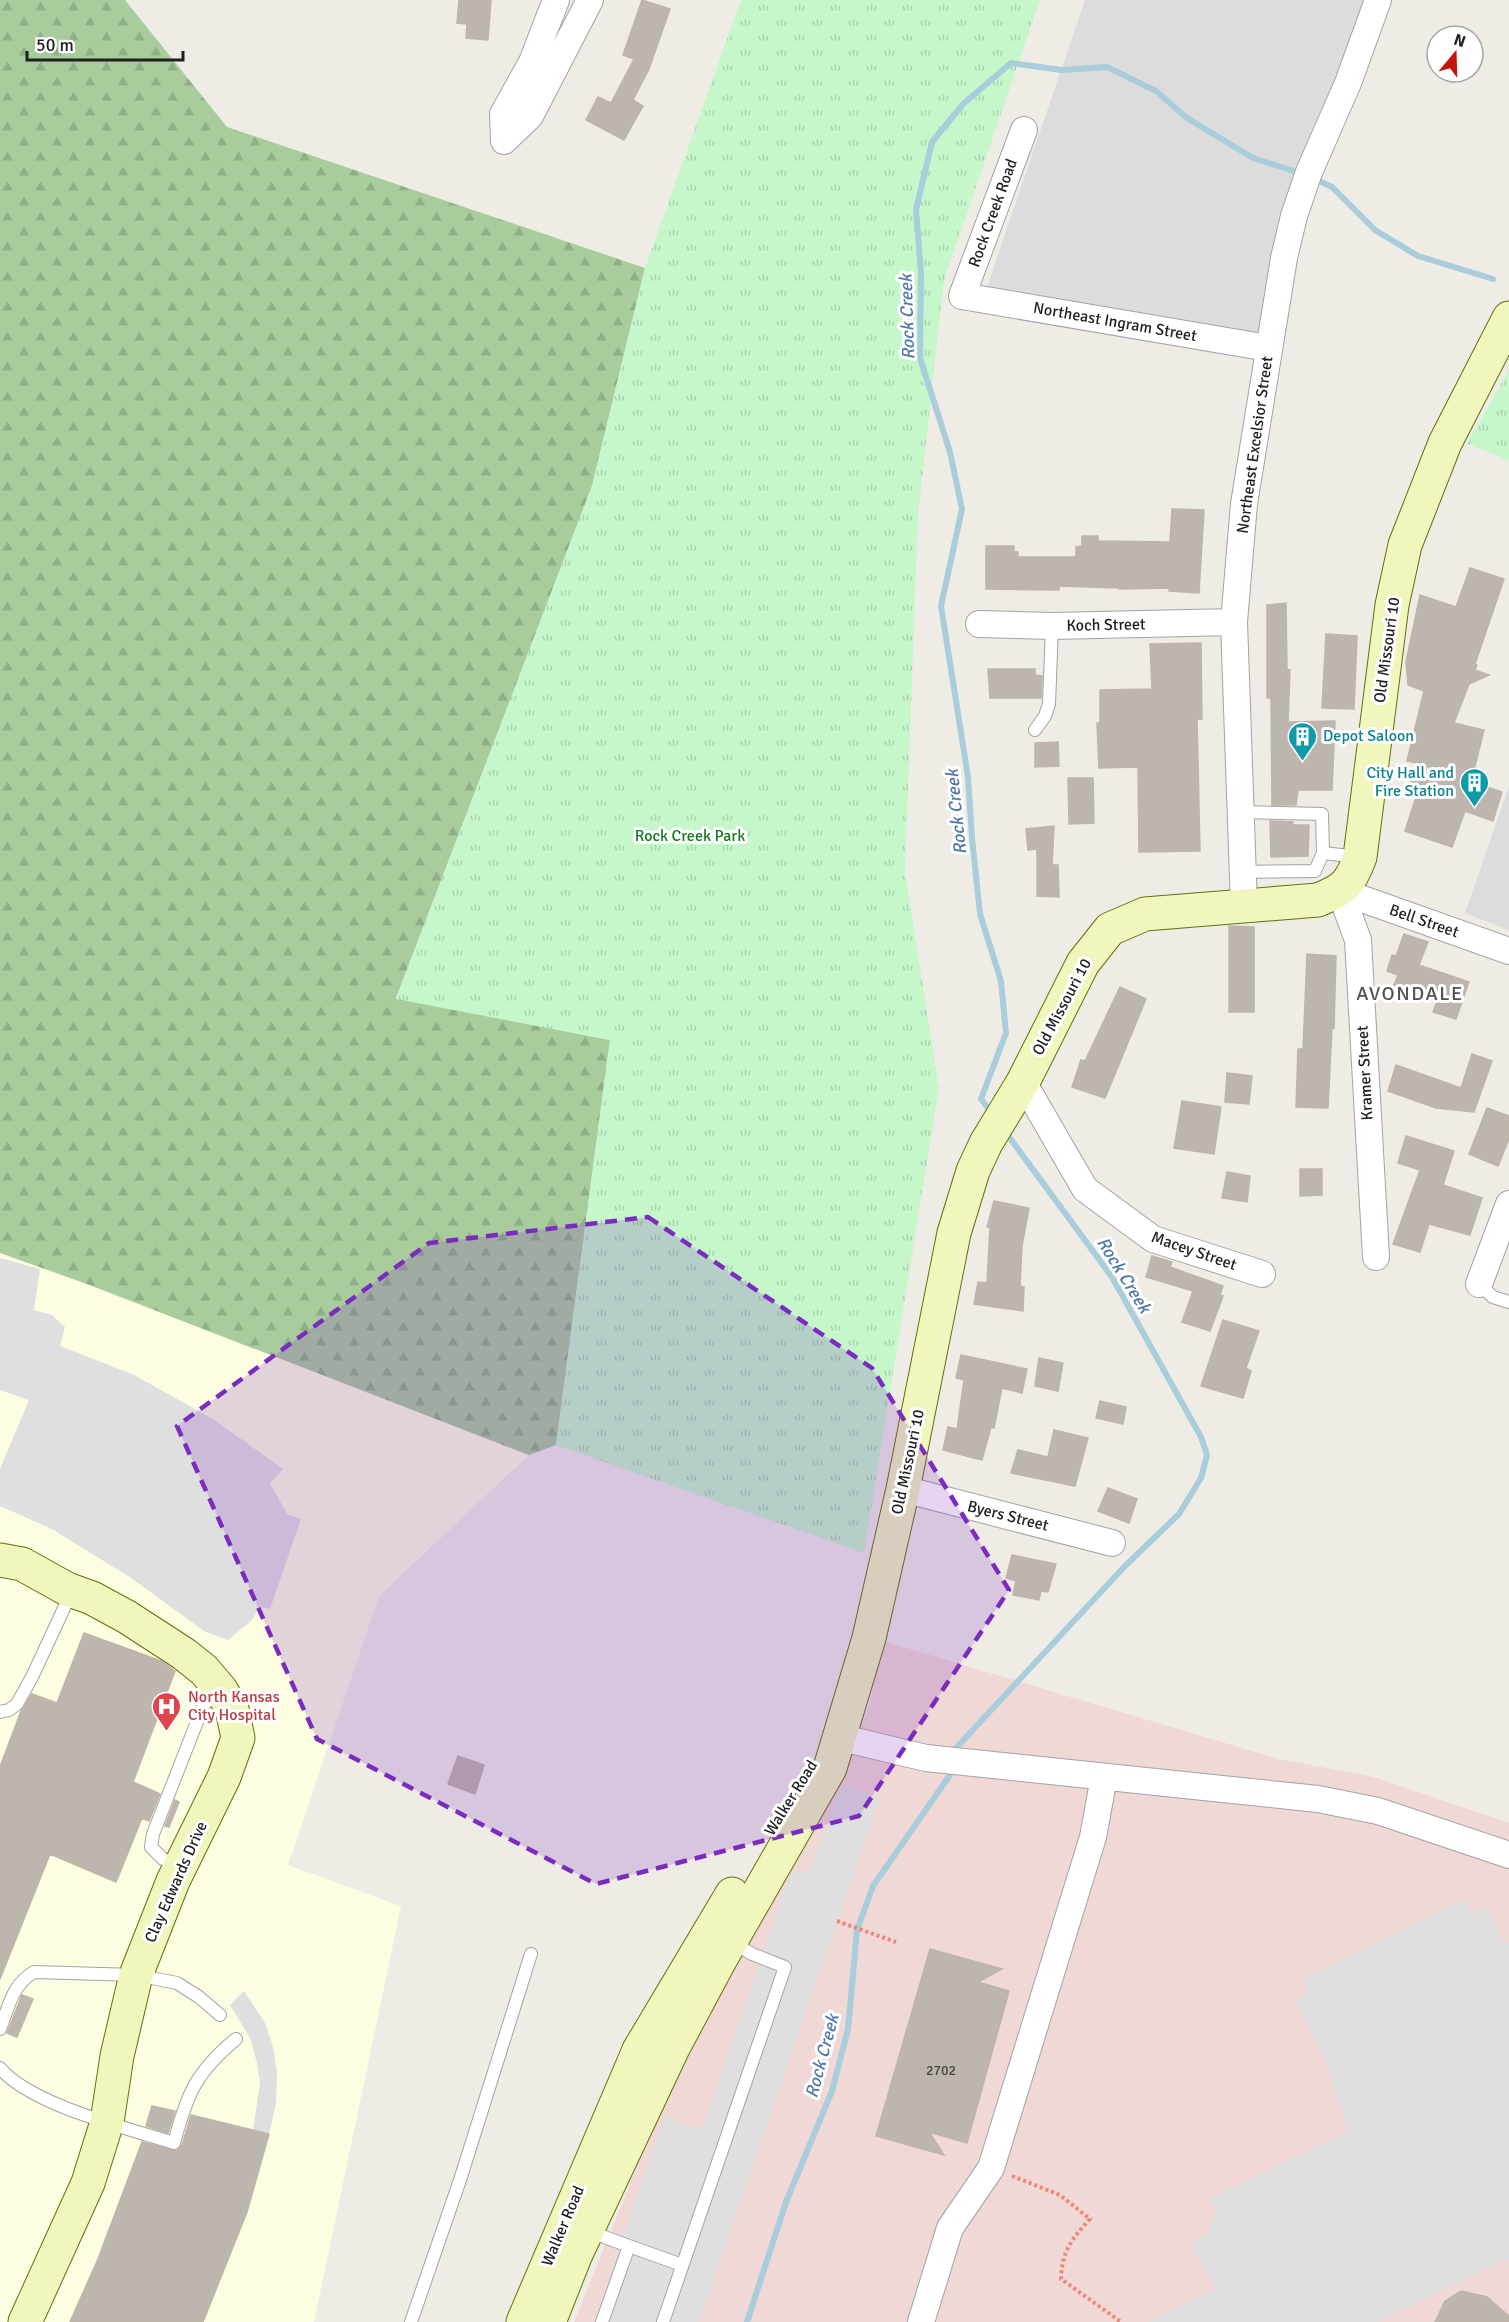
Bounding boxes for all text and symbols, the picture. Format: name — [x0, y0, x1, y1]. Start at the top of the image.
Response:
scale bar — [27, 24, 183, 62]
north arrow — [1425, 24, 1485, 84]
text: N — [1451, 29, 1468, 52]
text: 50 m — [36, 34, 74, 56]
street label: Rock Creek Road — [964, 156, 1022, 270]
water label: Rock Creek — [894, 272, 919, 360]
street label: Northeast Ingram Street — [1032, 298, 1199, 346]
street label: Northeast Excelsior Street — [1233, 355, 1277, 535]
street label: Old Missouri 10 — [1370, 596, 1404, 704]
street label: Koch Street — [1066, 614, 1146, 636]
building icon: Depot Saloon — [1286, 720, 1318, 762]
place label: Depot Saloon — [1323, 726, 1414, 746]
place label: City Hall and Fire Station — [1366, 763, 1454, 801]
water label: Rock Creek — [940, 766, 971, 856]
building icon: City Hall and Fire Station — [1459, 766, 1491, 808]
park label: Rock Creek Park — [635, 826, 745, 846]
street label: Bell Street — [1387, 900, 1462, 942]
street label: Old Missouri 10 — [1028, 955, 1096, 1059]
district label: AVONDALE — [1356, 981, 1464, 1006]
street label: Kramer Street — [1352, 1025, 1377, 1121]
street label: Macey Street — [1149, 1227, 1240, 1275]
water label: Rock Creek — [1092, 1233, 1157, 1319]
street label: Old Missouri 10 — [887, 1408, 929, 1516]
street label: Byers Street — [965, 1496, 1051, 1536]
place label: North Kansas City Hospital — [188, 1687, 280, 1725]
hospital icon: North Kansas City Hospital — [151, 1690, 183, 1732]
street label: Walker Road — [760, 1757, 822, 1839]
street label: Clay Edwards Drive — [140, 1818, 212, 1946]
water label: Rock Creek — [800, 2010, 844, 2100]
house number: 2702 — [926, 2062, 956, 2079]
street label: Walker Road — [537, 2183, 589, 2269]

